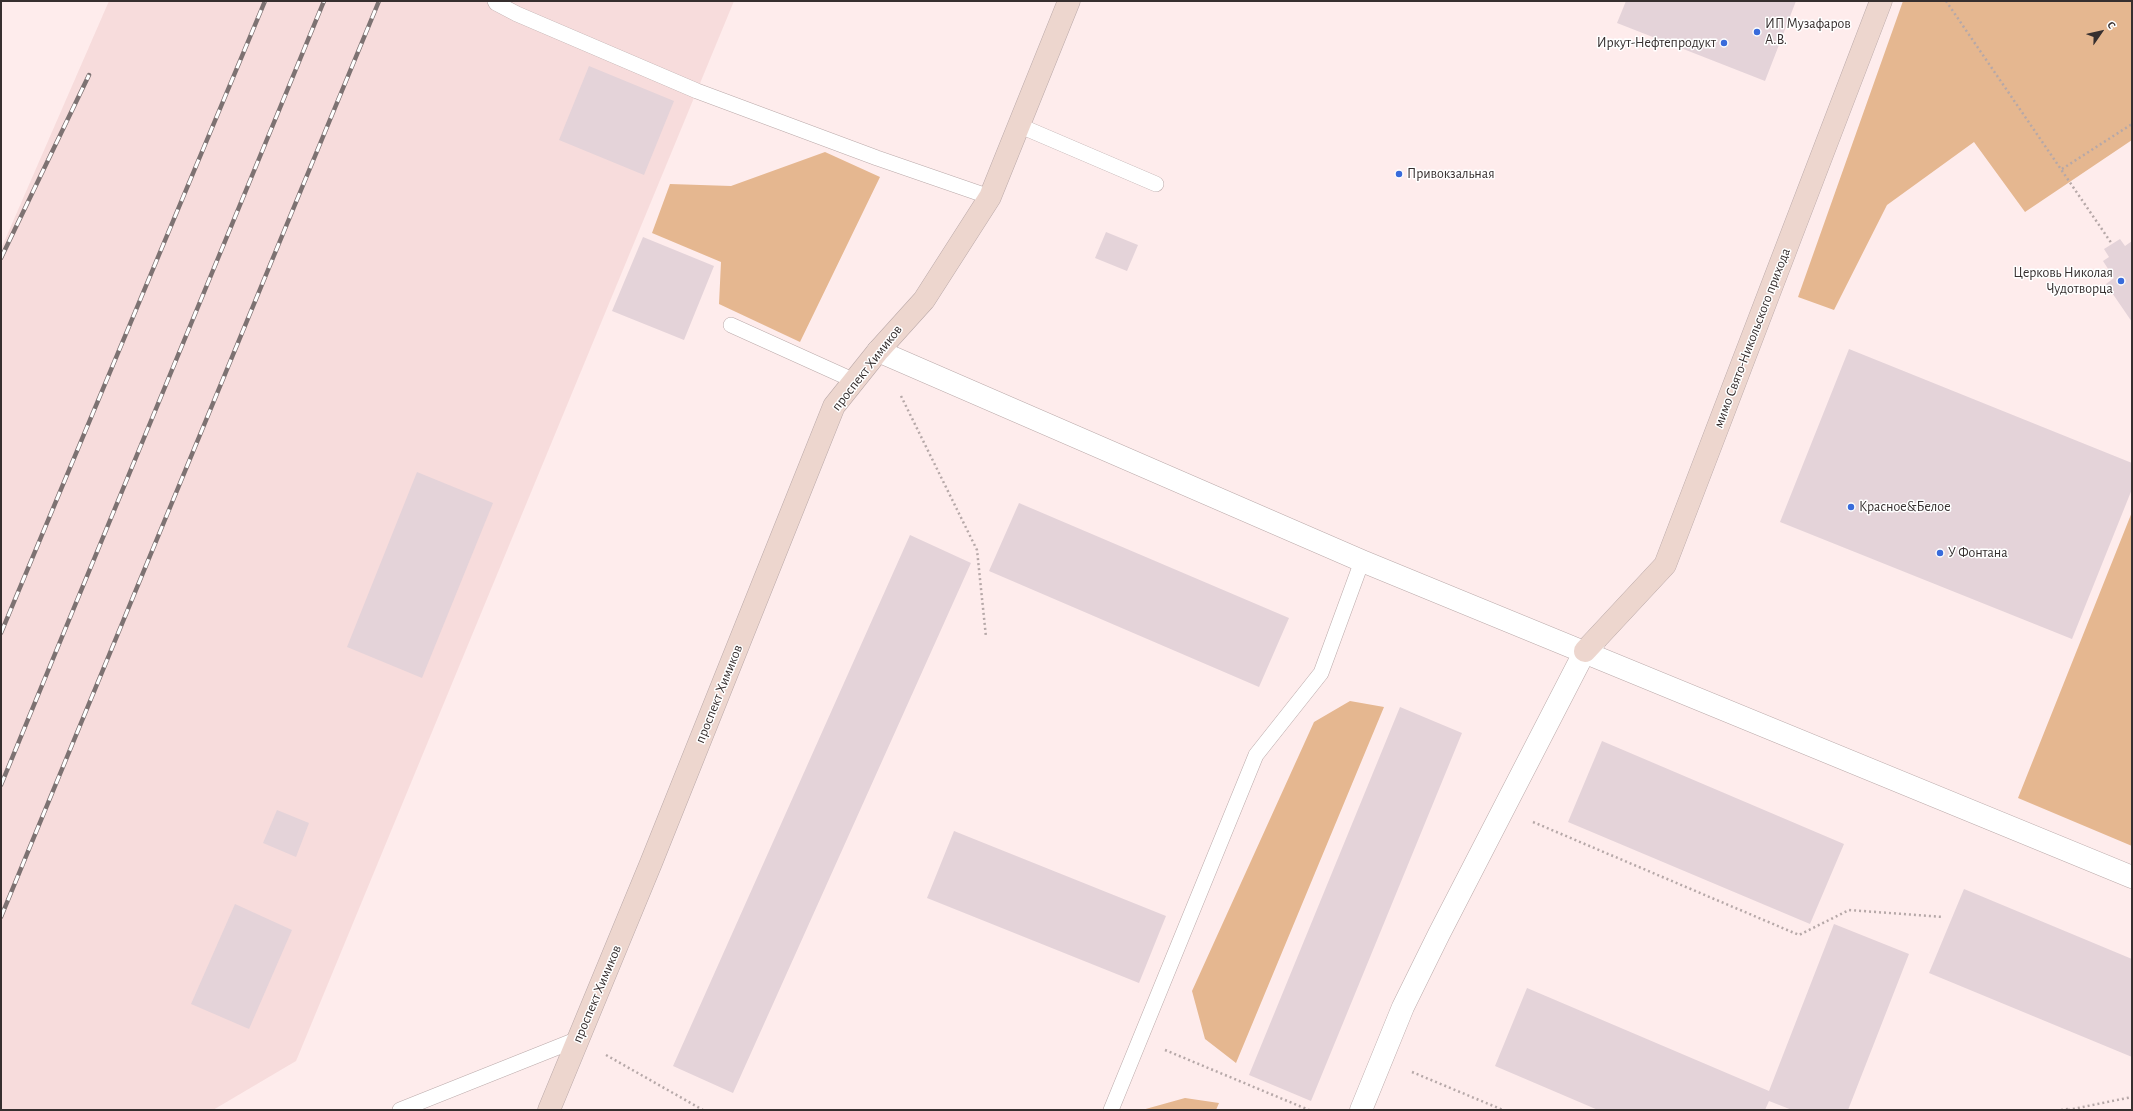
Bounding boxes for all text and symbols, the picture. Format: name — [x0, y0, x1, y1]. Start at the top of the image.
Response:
north arrow — [2081, 12, 2121, 52]
place label: ИП Музафаров А.В. — [1765, 16, 1851, 48]
text: С — [2105, 19, 2118, 31]
marker: ИП Музафаров А.В. — [1752, 27, 1762, 37]
place label: Иркут-Нефтепродукт — [1597, 35, 1716, 51]
marker: Иркут-Нефтепродукт — [1719, 38, 1729, 48]
place label: Привокзальная — [1407, 166, 1495, 182]
marker: Привокзальная — [1394, 169, 1404, 179]
street label: мимо Свято-Никольского прихода — [1710, 246, 1794, 430]
place label: Церковь Николая Чудотворца — [2013, 265, 2113, 298]
marker: Церковь Николая Чудотворца — [2116, 276, 2126, 286]
street label: проспект Химиков — [828, 322, 906, 414]
place label: Красное&Белое — [1859, 499, 1951, 515]
marker: Красное&Белое — [1846, 502, 1856, 512]
place label: У Фонтана — [1948, 545, 2008, 561]
marker: У Фонтана — [1935, 548, 1945, 558]
street label: проспект Химиков — [692, 642, 746, 746]
street label: проспект Химиков — [569, 942, 625, 1046]

